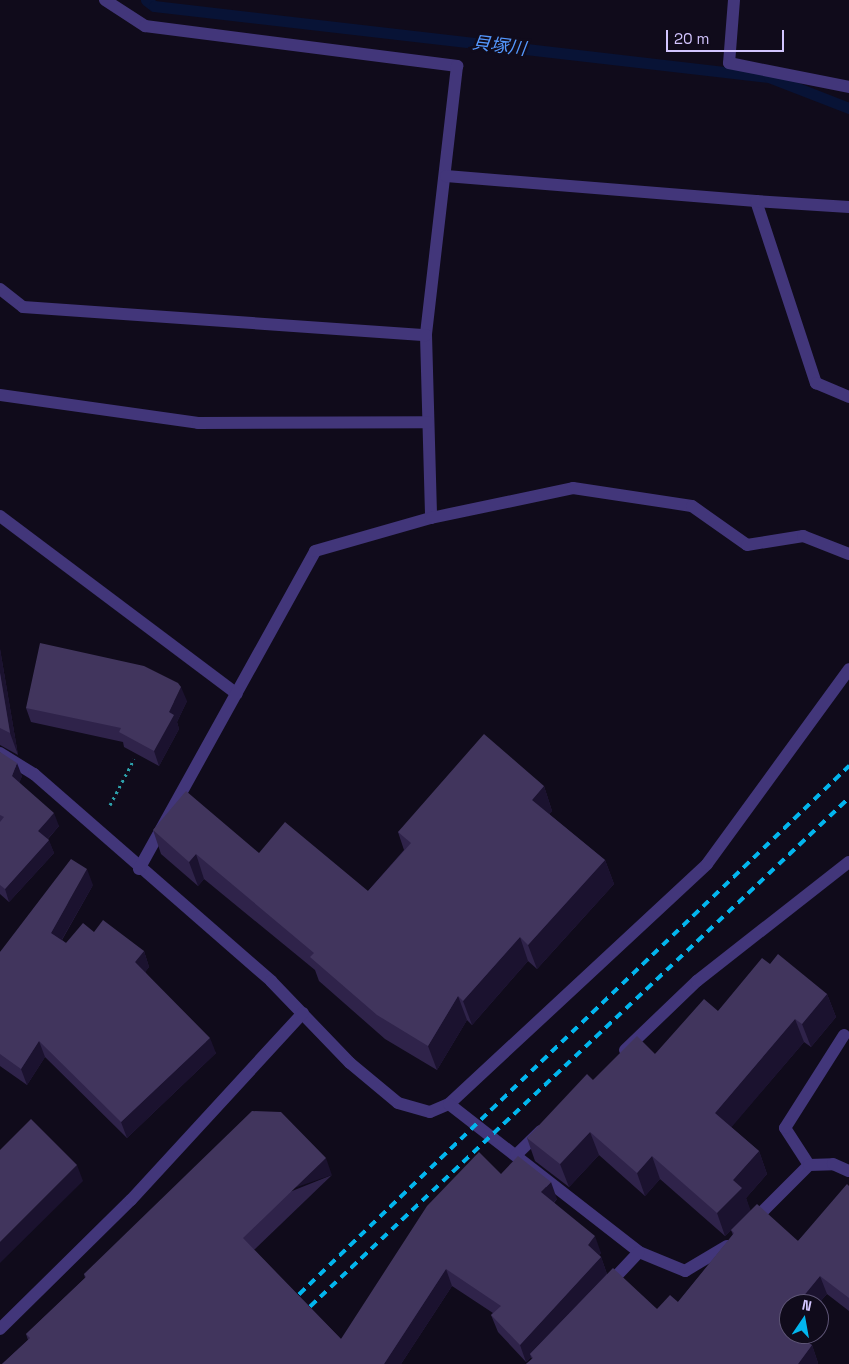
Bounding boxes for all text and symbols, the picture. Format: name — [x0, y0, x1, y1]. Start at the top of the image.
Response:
scale bar — [669, 20, 786, 52]
text: 20 m — [674, 29, 709, 48]
water label: 貝塚川 — [471, 32, 527, 60]
north arrow — [779, 1294, 829, 1344]
text: N — [800, 1296, 813, 1315]

